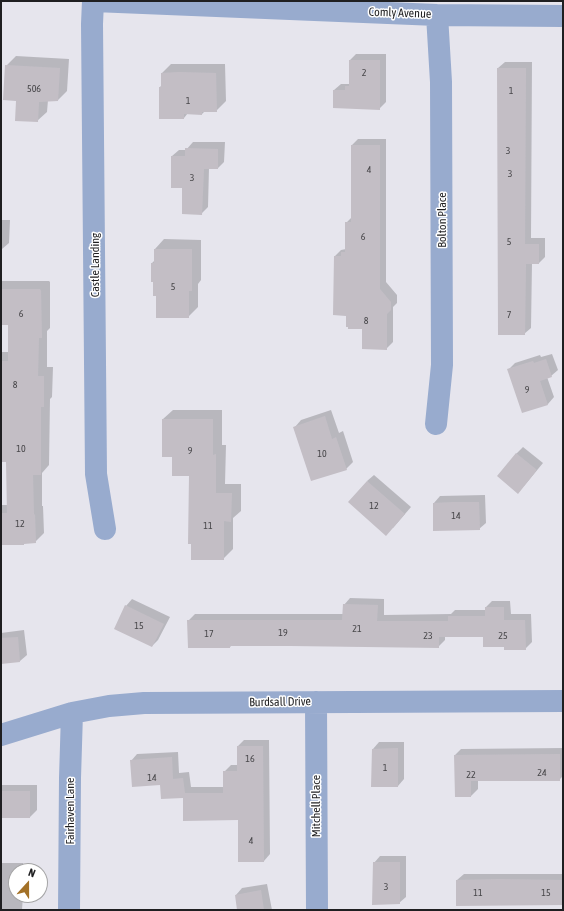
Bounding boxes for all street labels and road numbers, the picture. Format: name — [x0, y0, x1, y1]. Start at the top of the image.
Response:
street label: Comly Avenue — [368, 5, 432, 21]
street label: Bolton Place — [435, 192, 449, 248]
street label: Castle Landing — [88, 233, 102, 297]
street label: Burdsall Drive — [249, 694, 311, 710]
street label: Mitchell Place — [309, 775, 323, 837]
street label: Fairhaven Lane — [63, 777, 77, 845]

